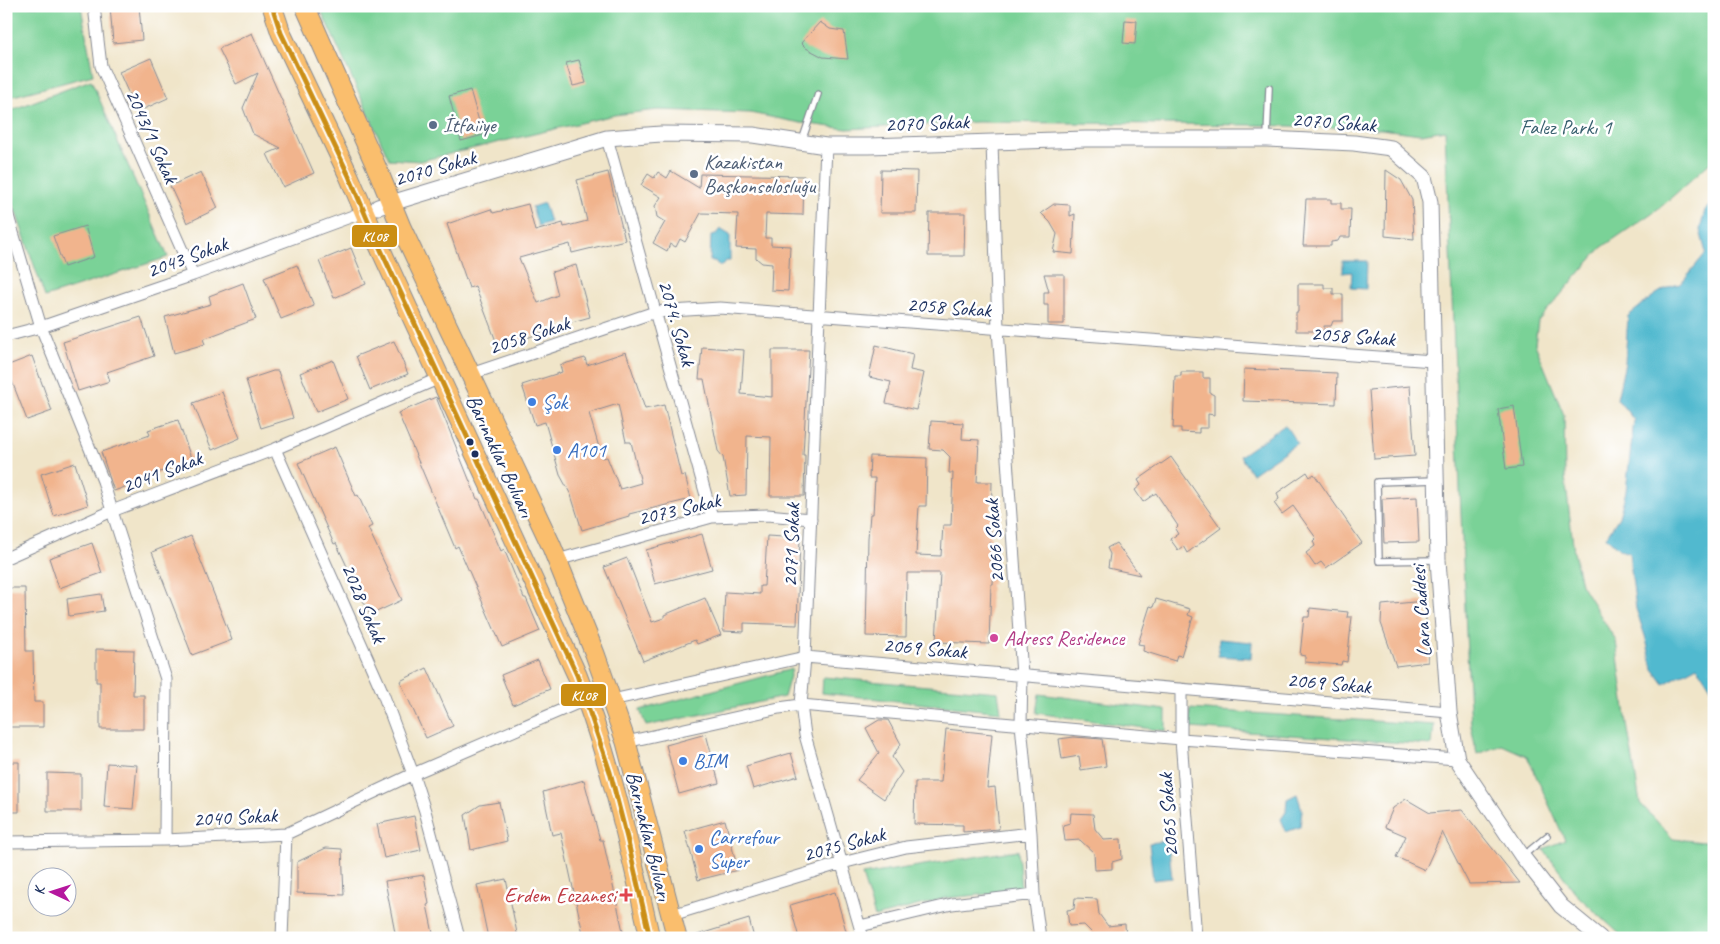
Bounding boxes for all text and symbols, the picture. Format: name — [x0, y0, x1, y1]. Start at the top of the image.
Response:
street label: 2043/1 Sokak — [120, 85, 185, 188]
street label: 2070 Sokak — [1291, 106, 1378, 138]
street label: 2070 Sokak — [885, 108, 971, 137]
place label: İtfaiiye — [443, 112, 498, 138]
park label: Falez Parkı 1 — [1520, 114, 1613, 140]
marker: İtfaiiye — [427, 119, 439, 131]
street label: 2070 Sokak — [391, 144, 480, 192]
place label: Kazakistan Başkonsolosluğu — [704, 149, 816, 199]
marker: Kazakistan Başkonsolosluğu — [688, 168, 700, 180]
line badge: KL08 — [351, 224, 398, 248]
text: KL08 — [362, 228, 389, 245]
street label: 2043 Sokak — [143, 230, 232, 284]
street label: 2074. Sokak — [652, 277, 702, 370]
street label: 2058 Sokak — [906, 291, 993, 323]
street label: 2058 Sokak — [485, 309, 574, 360]
street label: 2058 Sokak — [1310, 320, 1397, 352]
place label: Şok — [542, 389, 570, 415]
street label: Barınaklar Bulvarı — [460, 391, 540, 522]
marker: Şok — [526, 396, 538, 408]
unlabelled marker — [465, 437, 475, 447]
place label: A101 — [567, 437, 607, 463]
street label: 2041 Sokak — [118, 444, 207, 499]
marker: A101 — [551, 444, 563, 456]
unlabelled marker — [470, 449, 480, 459]
street label: 2073 Sokak — [635, 487, 724, 531]
street label: 2066 Sokak — [978, 497, 1010, 584]
street label: 2071 Sokak — [777, 501, 806, 587]
street label: 2028 Sokak — [336, 559, 393, 648]
street label: Lara Caddesi — [1405, 561, 1437, 658]
place label: Adress Residence — [1004, 625, 1125, 651]
street label: 2069 Sokak — [882, 631, 969, 665]
marker: Adress Residence — [988, 632, 1000, 644]
street label: 2069 Sokak — [1286, 666, 1373, 700]
line badge: KL08 — [560, 683, 607, 707]
text: KL08 — [571, 687, 598, 704]
place label: BIM — [693, 748, 729, 774]
marker: BIM — [677, 755, 689, 767]
street label: Barınaklar Bulvarı — [620, 769, 678, 904]
street label: 2065 Sokak — [1152, 771, 1184, 858]
street label: 2040 Sokak — [192, 802, 279, 832]
street label: 2075 Sokak — [800, 820, 889, 867]
place label: Carrefour Super — [709, 824, 781, 874]
marker: Carrefour Super — [693, 843, 705, 855]
north arrow — [28, 866, 78, 916]
place label: Erdem Eczanesi — [504, 882, 619, 908]
text: K — [31, 884, 48, 895]
marker: Erdem Eczanesi — [620, 889, 632, 901]

